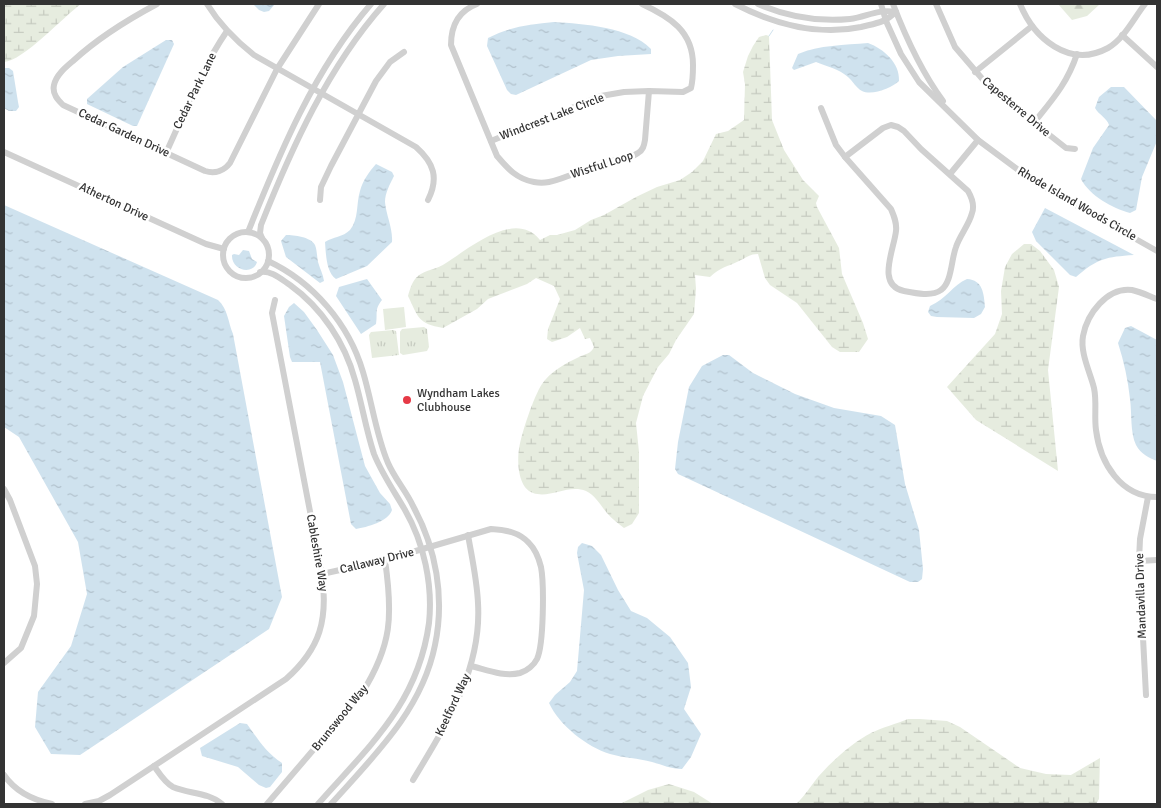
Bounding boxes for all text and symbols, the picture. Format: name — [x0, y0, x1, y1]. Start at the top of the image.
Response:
street label: Cedar Park Lane — [170, 50, 220, 132]
street label: Capesterre Drive — [979, 74, 1053, 140]
street label: Windcrest Lake Circle — [498, 90, 606, 144]
street label: Cedar Garden Drive — [76, 105, 172, 161]
street label: Wistful Loop — [569, 148, 635, 182]
street label: Rhode Island Woods Circle — [1015, 164, 1139, 244]
street label: Atherton Drive — [77, 179, 151, 225]
place label: Wyndham Lakes Clubhouse — [417, 386, 500, 415]
marker: Wyndham Lakes Clubhouse — [401, 394, 413, 406]
street label: Cableshire Way — [303, 513, 331, 593]
street label: Callaway Drive — [338, 545, 416, 577]
street label: Mandavilla Drive — [1132, 553, 1150, 639]
street label: Keelford Way — [432, 671, 474, 739]
street label: Brunswood Way — [309, 681, 372, 754]

